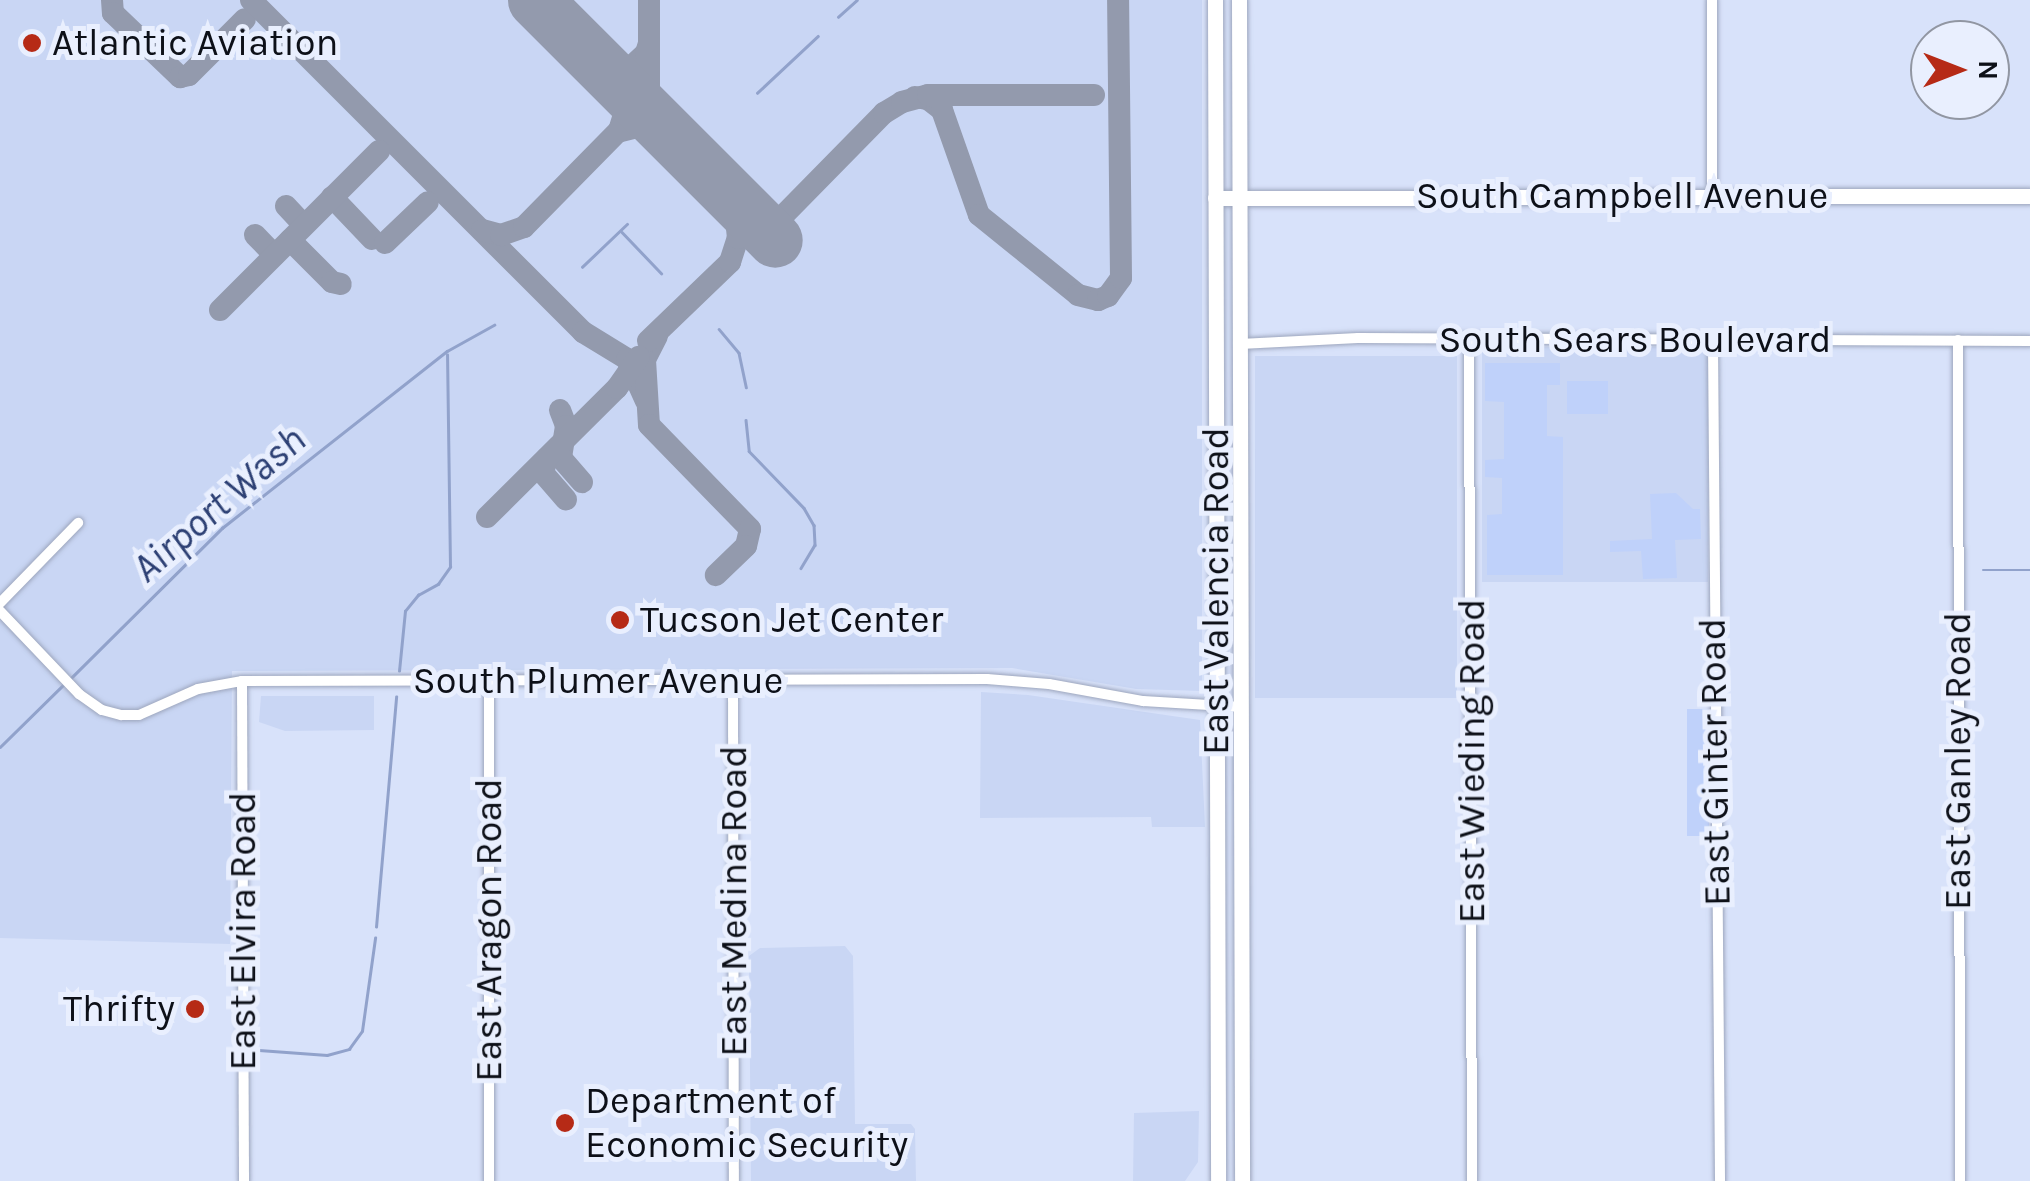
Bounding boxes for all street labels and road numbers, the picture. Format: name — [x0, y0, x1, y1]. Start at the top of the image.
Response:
street label: South Campbell Avenue — [1416, 173, 1828, 219]
street label: South Sears Boulevard — [1439, 317, 1831, 363]
street label: East Valencia Road — [1193, 427, 1239, 755]
street label: East Wieding Road — [1449, 598, 1495, 924]
street label: East Ganley Road — [1935, 612, 1981, 910]
street label: East Ginter Road — [1690, 617, 1740, 907]
street label: South Plumer Avenue — [413, 658, 783, 704]
street label: East Medina Road — [711, 745, 757, 1057]
street label: East Aragon Road — [466, 778, 512, 1082]
street label: East Elvira Road — [220, 791, 266, 1071]

